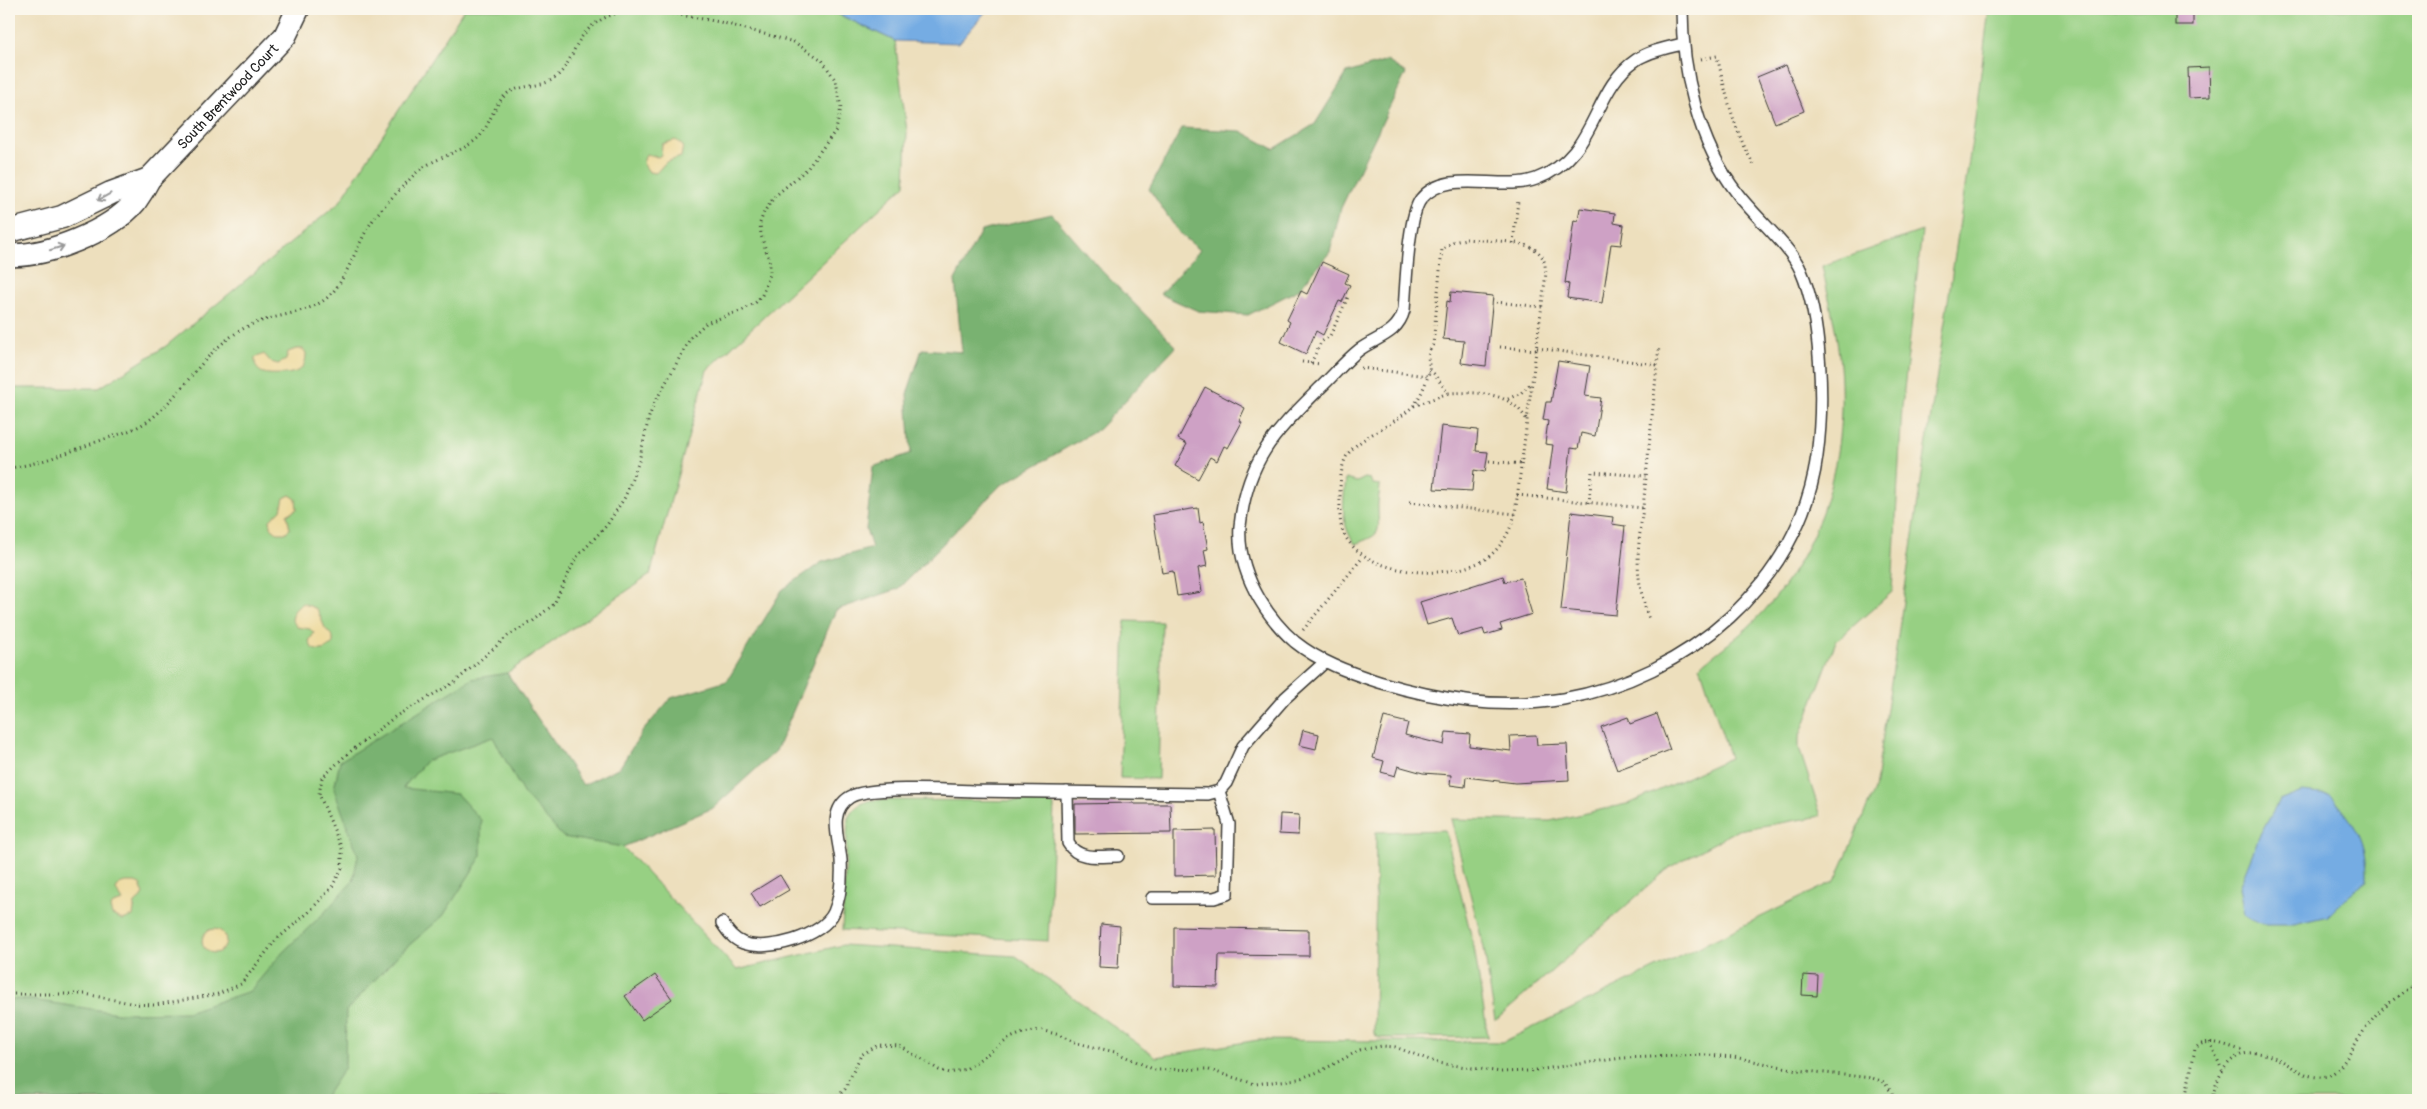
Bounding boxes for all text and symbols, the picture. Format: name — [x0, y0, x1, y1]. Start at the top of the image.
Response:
street label: South Brentwood Court — [173, 40, 282, 153]
one-way arrow — [97, 193, 112, 202]
one-way arrow — [48, 242, 64, 252]

